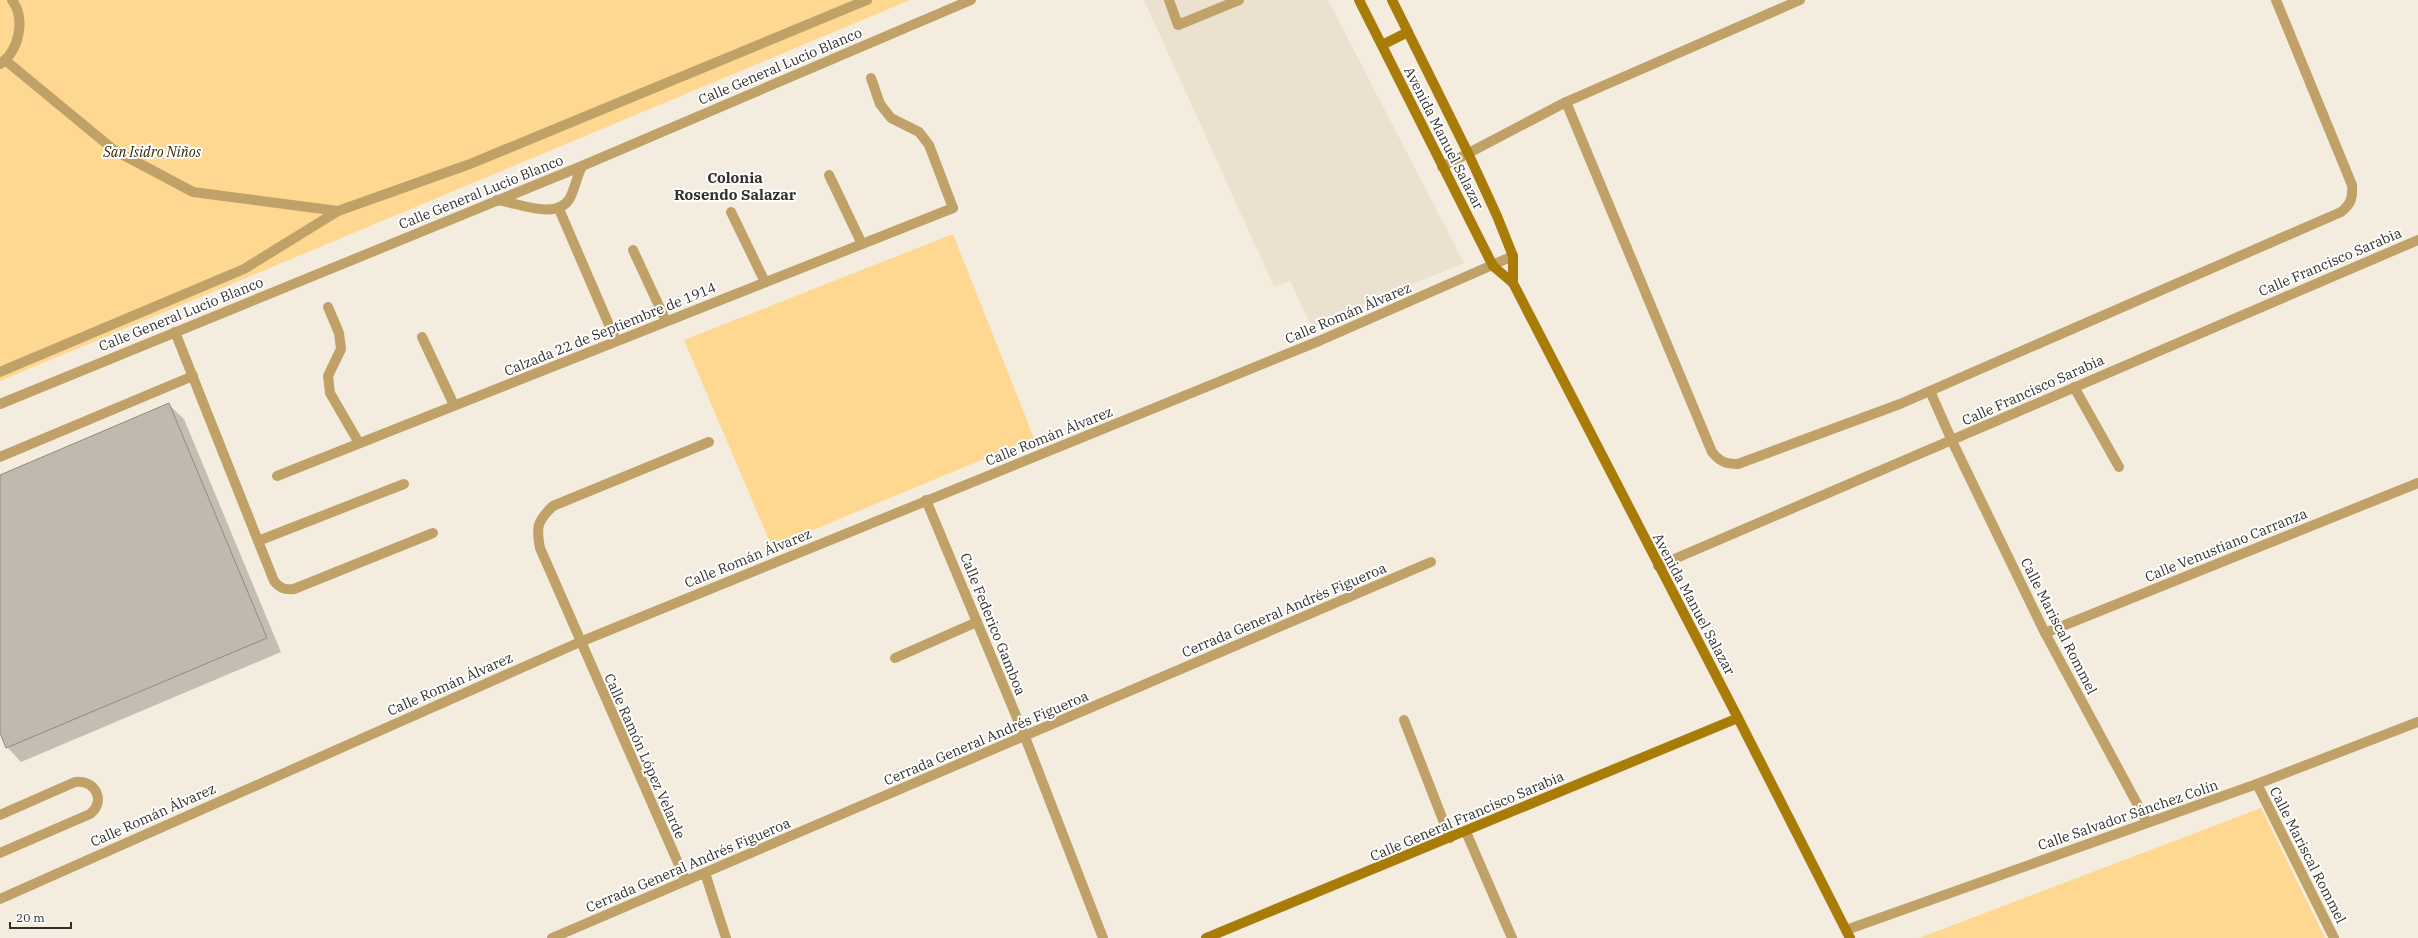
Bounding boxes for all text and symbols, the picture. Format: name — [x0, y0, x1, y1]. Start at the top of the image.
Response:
street label: Calle General Lucio Blanco — [696, 23, 865, 109]
street label: Avenida Manuel Salazar — [1400, 64, 1488, 213]
park label: San Isidro Niños — [102, 143, 202, 161]
street label: Calle General Lucio Blanco — [396, 151, 566, 233]
district label: Colonia Rosendo Salazar — [674, 168, 797, 204]
street label: Calle Francisco Sarabia — [2256, 224, 2405, 300]
street label: Calle General Lucio Blanco — [96, 273, 266, 355]
street label: Calle Román Álvarez — [1282, 277, 1414, 348]
street label: Calzada 22 de Septiembre de 1914 — [501, 278, 719, 380]
street label: Calle Francisco Sarabia — [1959, 350, 2107, 429]
street label: Calle Román Álvarez — [982, 401, 1115, 470]
street label: Calle Venustiano Carranza — [2142, 504, 2310, 586]
street label: Calle Román Álvarez — [681, 523, 814, 592]
street label: Avenida Manuel Salazar — [1649, 530, 1739, 679]
street label: Calle Federico Gamboa — [956, 550, 1030, 698]
street label: Calle Mariscal Rommel — [2017, 555, 2101, 697]
street label: Cerrada General Andrés Figueroa — [1179, 558, 1389, 661]
street label: Calle Román Álvarez — [384, 647, 515, 720]
street label: Calle Ramón López Velarde — [600, 671, 690, 841]
street label: Cerrada General Andrés Figueroa — [881, 686, 1091, 789]
street label: Calle General Francisco Sarabia — [1367, 767, 1567, 865]
street label: Calle Salvador Sánchez Colín — [2035, 776, 2221, 854]
street label: Calle Román Álvarez — [87, 778, 218, 851]
street label: Calle Mariscal Rommel — [2266, 784, 2350, 926]
street label: Cerrada General Andrés Figueroa — [583, 813, 793, 916]
scale bar — [10, 904, 71, 930]
text: 20 m — [16, 910, 45, 925]

